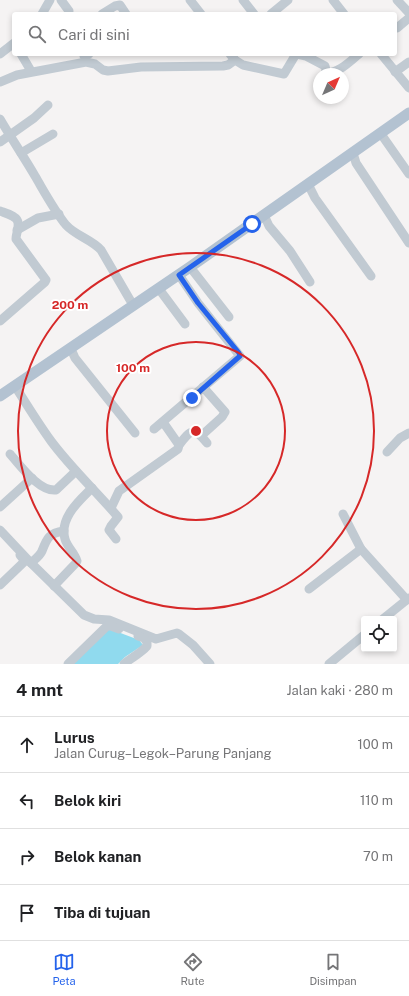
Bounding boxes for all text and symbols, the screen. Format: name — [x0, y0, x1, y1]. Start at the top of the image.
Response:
search box — [12, 12, 397, 56]
icon: search — [26, 23, 48, 45]
text: Cari di sini — [58, 26, 130, 43]
north arrow — [313, 68, 349, 104]
route start — [243, 215, 261, 233]
text: 200 m — [52, 298, 88, 312]
text: 100 m — [116, 361, 150, 375]
route end — [183, 389, 201, 407]
centre of rings — [189, 424, 203, 438]
map controls — [361, 616, 397, 652]
button: locate — [361, 616, 397, 652]
text: 4 mnt — [16, 680, 63, 700]
text: Jalan kaki · 280 m — [287, 683, 393, 698]
text: Lurus — [54, 729, 95, 746]
icon: ahead — [16, 734, 38, 756]
text: 100 m — [357, 737, 393, 752]
text: Jalan Curug–Legok–Parung Panjang — [54, 746, 272, 761]
icon: left — [16, 790, 38, 812]
text: Belok kiri — [54, 792, 121, 809]
text: 110 m — [360, 793, 393, 808]
icon: right — [16, 846, 38, 868]
text: Belok kanan — [54, 848, 141, 865]
text: 70 m — [363, 849, 393, 864]
icon: arrive — [16, 902, 38, 924]
text: Tiba di tujuan — [54, 904, 150, 921]
tab: Peta — [52, 951, 76, 987]
tab: Rute — [180, 951, 205, 987]
tab: Disimpan — [309, 951, 357, 987]

